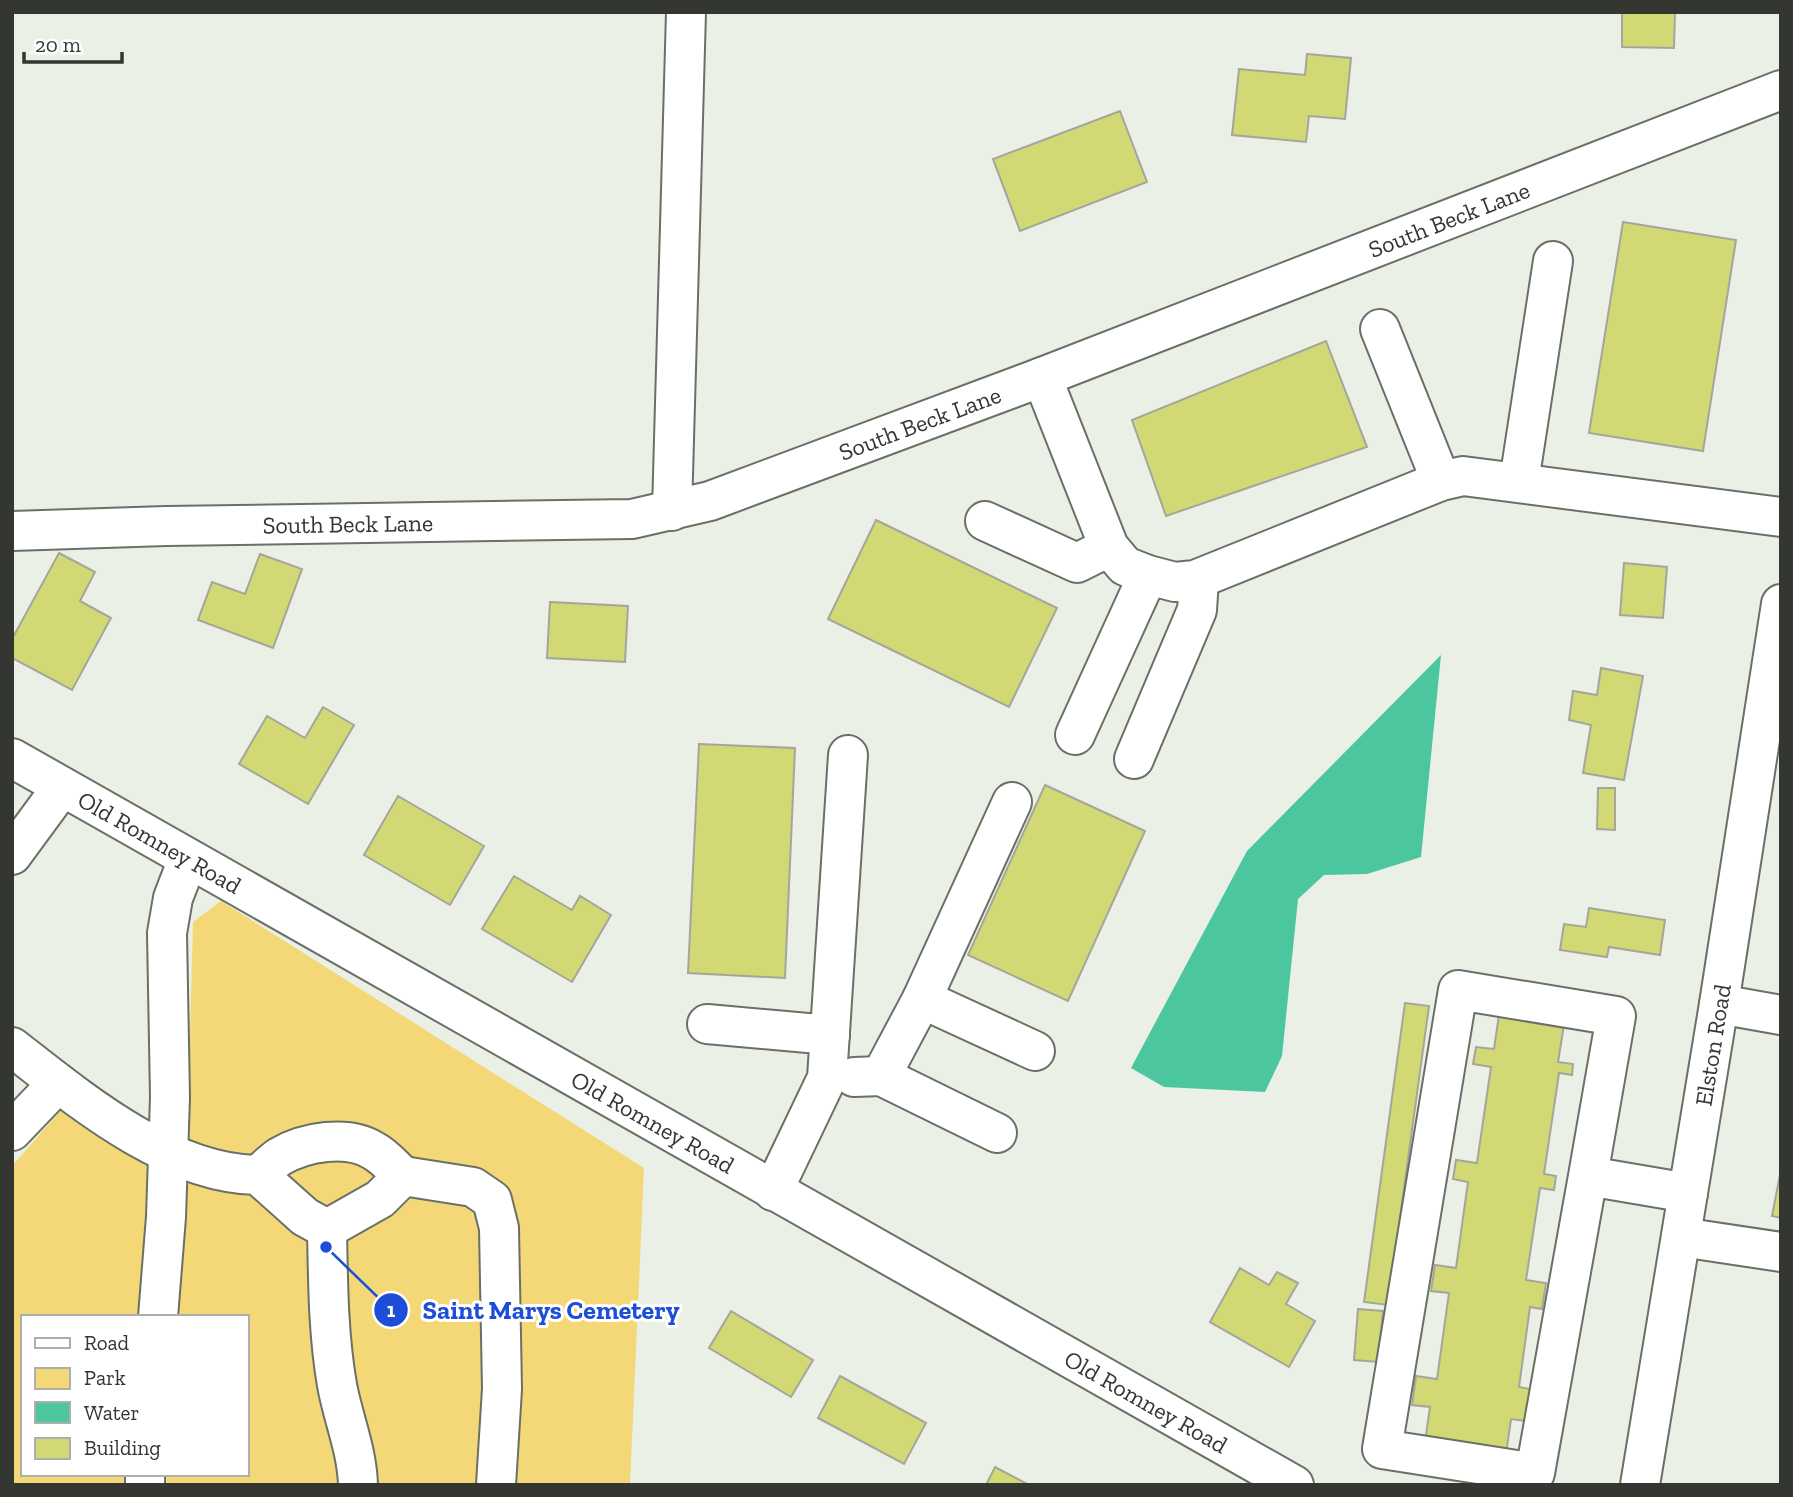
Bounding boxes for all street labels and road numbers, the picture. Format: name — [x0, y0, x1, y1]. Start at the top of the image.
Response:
street label: South Beck Lane — [1364, 175, 1534, 263]
street label: South Beck Lane — [835, 379, 1005, 466]
street label: South Beck Lane — [262, 507, 433, 539]
street label: Old Romney Road — [73, 784, 247, 900]
street label: Elston Road — [1688, 982, 1736, 1108]
street label: Old Romney Road — [566, 1064, 740, 1179]
street label: Old Romney Road — [1059, 1343, 1233, 1459]

